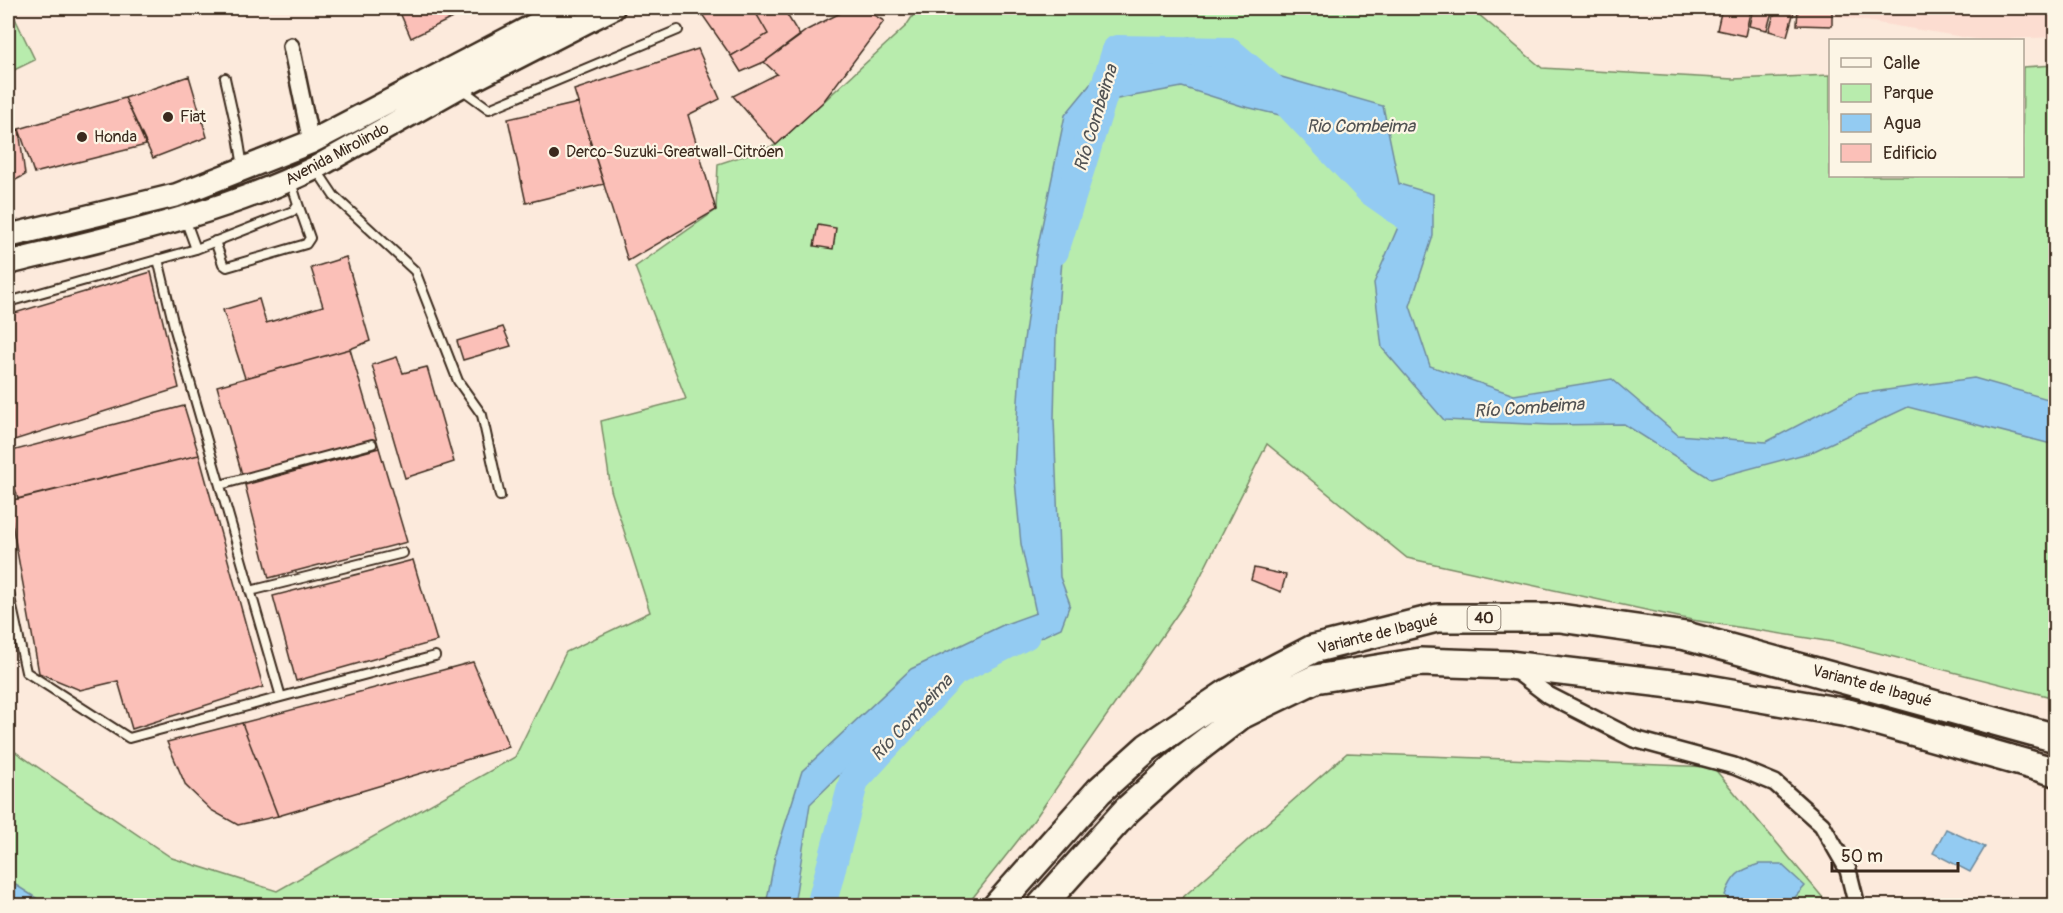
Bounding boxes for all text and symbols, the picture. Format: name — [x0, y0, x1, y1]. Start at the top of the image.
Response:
legend — [1829, 39, 2024, 177]
text: Calle — [1883, 52, 1920, 75]
water label: Río Combeima — [1069, 60, 1124, 174]
text: Parque — [1883, 82, 1933, 105]
place label: Fiat — [180, 107, 206, 127]
marker: Fiat — [161, 110, 175, 124]
text: Agua — [1883, 112, 1921, 135]
water label: Rio Combeima — [1307, 115, 1417, 138]
street label: Avenida Mirolindo — [282, 118, 393, 190]
place label: Honda — [94, 127, 137, 147]
marker: Honda — [75, 130, 89, 144]
place label: Derco-Suzuki-Greatwall-Citröen — [566, 142, 784, 162]
text: Edificio — [1883, 142, 1937, 165]
marker: Derco-Suzuki-Greatwall-Citröen — [547, 145, 561, 159]
water label: Río Combeima — [1473, 393, 1586, 423]
road number: 40 — [1468, 606, 1500, 630]
street label: Variante de Ibagué — [1316, 609, 1440, 659]
street label: Variante de Ibagué — [1810, 660, 1934, 712]
water label: Río Combeima — [866, 669, 959, 766]
scale bar — [1832, 835, 1958, 873]
text: 50 m — [1841, 845, 1883, 868]

